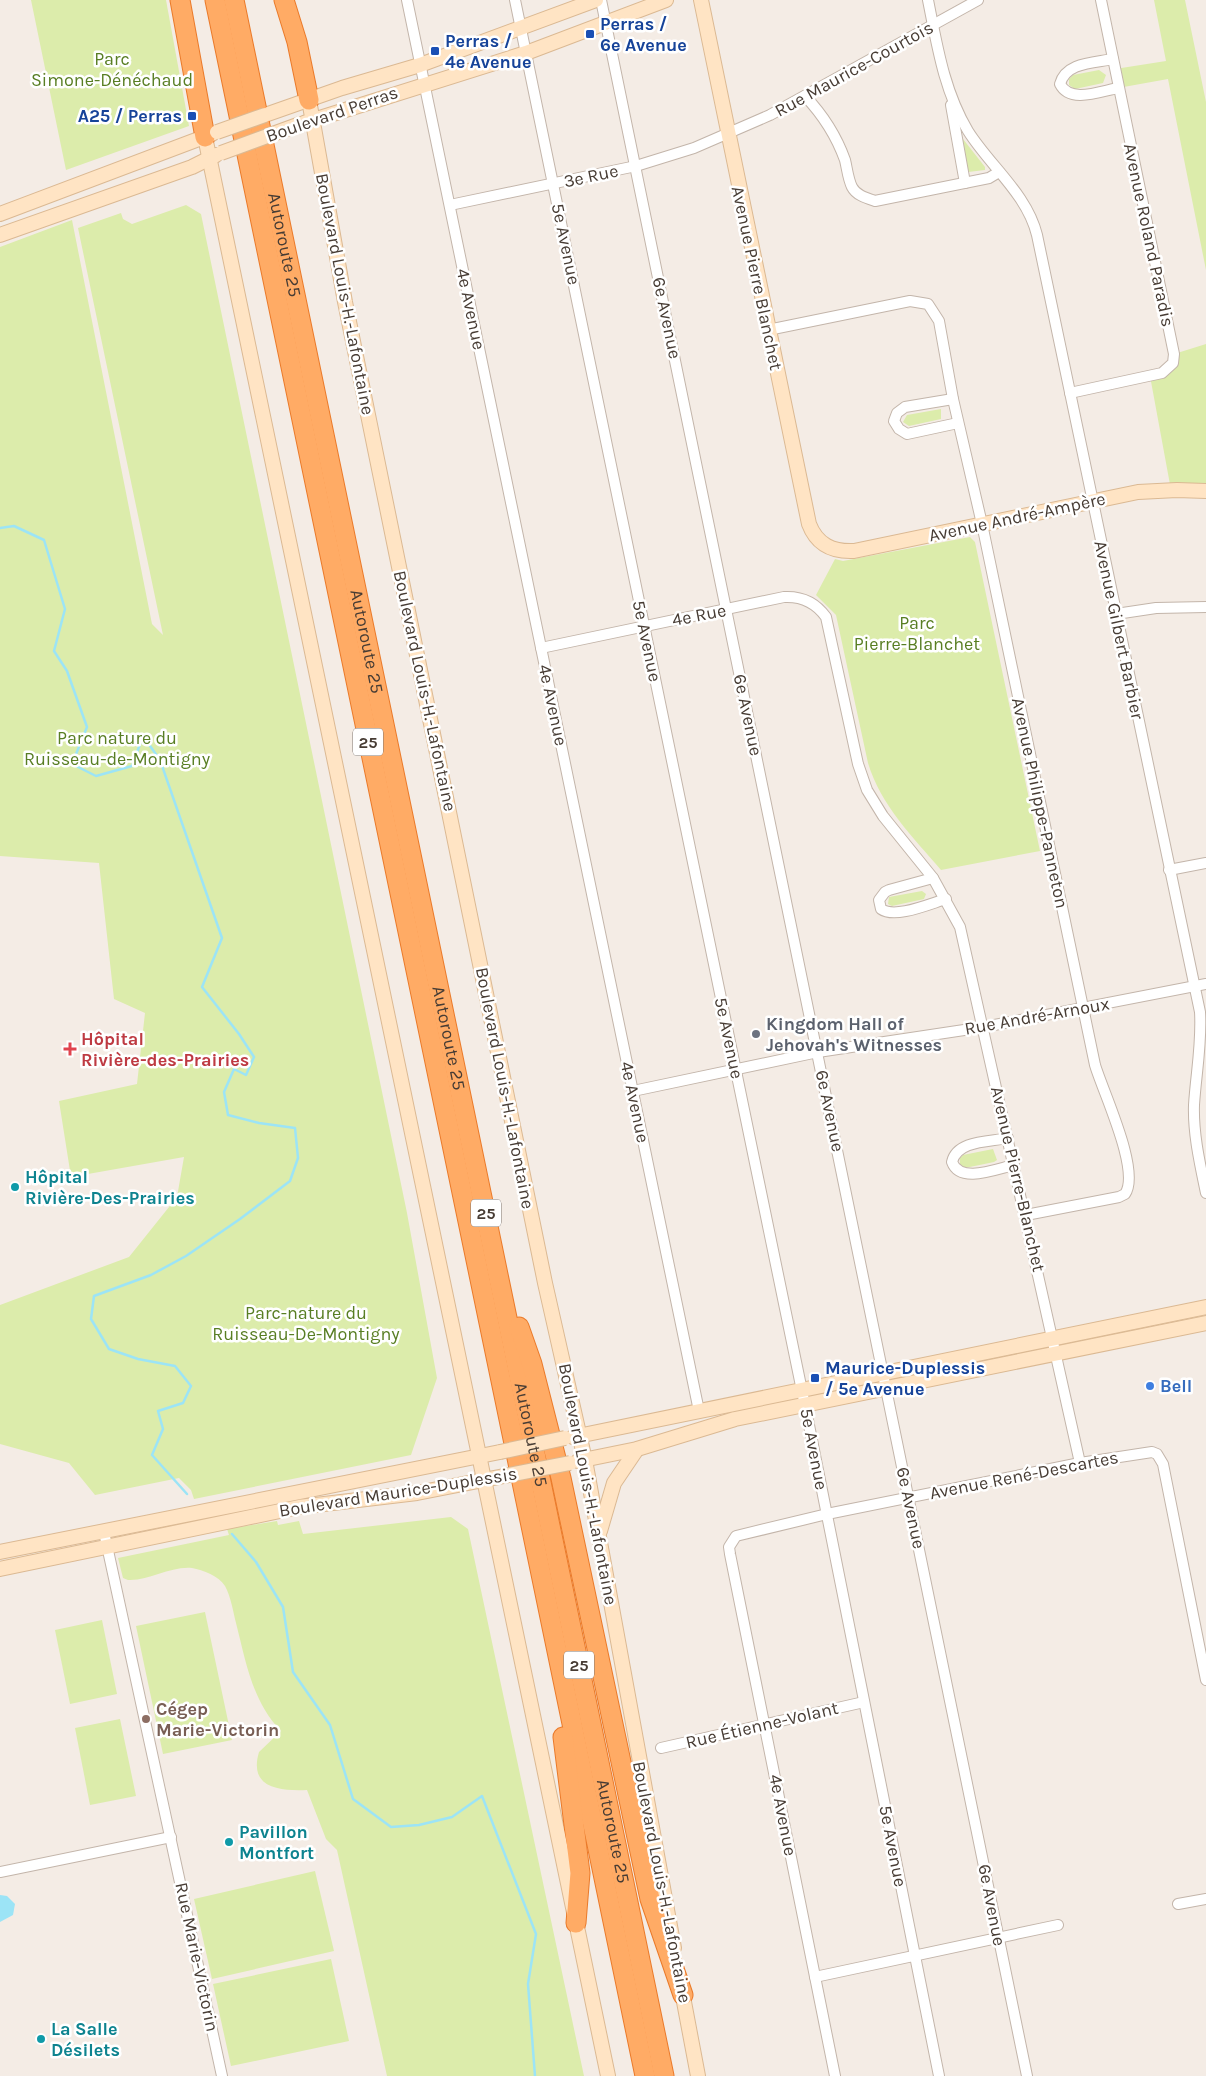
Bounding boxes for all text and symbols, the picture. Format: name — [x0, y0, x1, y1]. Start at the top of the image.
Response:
place label: Perras / 6e Avenue — [600, 13, 687, 56]
street label: Rue Maurice-Courtois — [771, 16, 937, 122]
marker: Perras / 6e Avenue — [584, 28, 596, 40]
place label: Perras / 4e Avenue — [445, 30, 532, 73]
marker: Perras / 4e Avenue — [429, 45, 441, 57]
park label: Parc Simone-Dénéchaud — [31, 48, 193, 91]
street label: Boulevard Perras — [263, 81, 401, 147]
place label: A25 / Perras — [78, 105, 182, 127]
marker: A25 / Perras — [186, 110, 198, 122]
street label: Avenue Roland Paradis — [1119, 141, 1179, 329]
street label: 3e Rue — [562, 159, 620, 193]
street label: Boulevard Louis-H.-Lafontaine — [311, 171, 379, 417]
street label: Avenue Pierre Blanchet — [727, 184, 787, 372]
street label: Autoroute 25 — [263, 191, 306, 299]
street label: 5e Avenue — [547, 201, 585, 287]
street label: 4e Avenue — [452, 266, 490, 352]
street label: 6e Avenue — [648, 275, 686, 361]
street label: Avenue André-Ampère — [927, 488, 1107, 546]
street label: Avenue Gilbert Barbier — [1089, 539, 1149, 722]
street label: Boulevard Louis-H.-Lafontaine — [389, 569, 461, 813]
street label: Autoroute 25 — [345, 587, 388, 696]
street label: 5e Avenue — [628, 598, 666, 684]
street label: 4e Rue — [670, 599, 728, 631]
park label: Parc Pierre-Blanchet — [854, 612, 980, 655]
street label: 4e Avenue — [534, 662, 572, 748]
street label: 6e Avenue — [729, 672, 767, 758]
street label: Avenue Philippe-Panneton — [1007, 696, 1073, 910]
park label: Parc nature du Ruisseau-de-Montigny — [24, 727, 211, 770]
road number: 25 — [353, 729, 383, 756]
street label: Boulevard Louis-H.-Lafontaine — [471, 965, 539, 1211]
street label: Autoroute 25 — [427, 984, 471, 1092]
street label: Rue André-Arnoux — [963, 992, 1111, 1040]
street label: 5e Avenue — [710, 995, 748, 1081]
place label: Kingdom Hall of Jehovah's Witnesses — [766, 1013, 942, 1056]
place label: Hôpital Rivière-des-Prairies — [81, 1028, 249, 1071]
marker: Kingdom Hall of Jehovah's Witnesses — [750, 1028, 762, 1040]
marker: Hôpital Rivière-des-Prairies — [63, 1042, 77, 1056]
street label: 4e Avenue — [616, 1059, 654, 1145]
street label: 6e Avenue — [811, 1068, 849, 1154]
street label: Avenue Pierre-Blanchet — [986, 1084, 1050, 1274]
place label: Hôpital Rivière-Des-Prairies — [25, 1166, 195, 1209]
marker: Hôpital Rivière-Des-Prairies — [9, 1181, 21, 1193]
road number: 25 — [471, 1200, 501, 1226]
park label: Parc-nature du Ruisseau-De-Montigny — [212, 1302, 400, 1345]
place label: Maurice-Duplessis / 5e Avenue — [825, 1357, 985, 1400]
street label: Boulevard Louis-H.-Lafontaine — [554, 1361, 622, 1607]
marker: Maurice-Duplessis / 5e Avenue — [809, 1372, 821, 1384]
place label: Bell — [1160, 1375, 1192, 1397]
street label: Autoroute 25 — [510, 1380, 553, 1489]
marker: Bell — [1144, 1380, 1156, 1392]
street label: 5e Avenue — [795, 1406, 833, 1492]
street label: Avenue René-Descartes — [928, 1446, 1120, 1504]
street label: Boulevard Maurice-Duplessis — [277, 1462, 519, 1522]
street label: 6e Avenue — [892, 1465, 930, 1551]
road number: 25 — [564, 1652, 594, 1678]
street label: Rue Étienne-Volant — [683, 1696, 841, 1753]
place label: Cégep Marie-Victorin — [156, 1698, 279, 1741]
marker: Cégep Marie-Victorin — [140, 1713, 152, 1725]
street label: Boulevard Louis-H.-Lafontaine — [628, 1759, 696, 2005]
street label: 4e Avenue — [764, 1772, 802, 1858]
street label: Autoroute 25 — [592, 1777, 635, 1885]
street label: 5e Avenue — [874, 1803, 912, 1889]
place label: Pavillon Montfort — [239, 1821, 314, 1864]
marker: Pavillon Montfort — [223, 1836, 235, 1848]
street label: 6e Avenue — [973, 1862, 1011, 1948]
street label: Rue Marie-Victorin — [170, 1880, 224, 2034]
place label: La Salle Désilets — [51, 2018, 120, 2061]
marker: La Salle Désilets — [35, 2033, 47, 2045]

